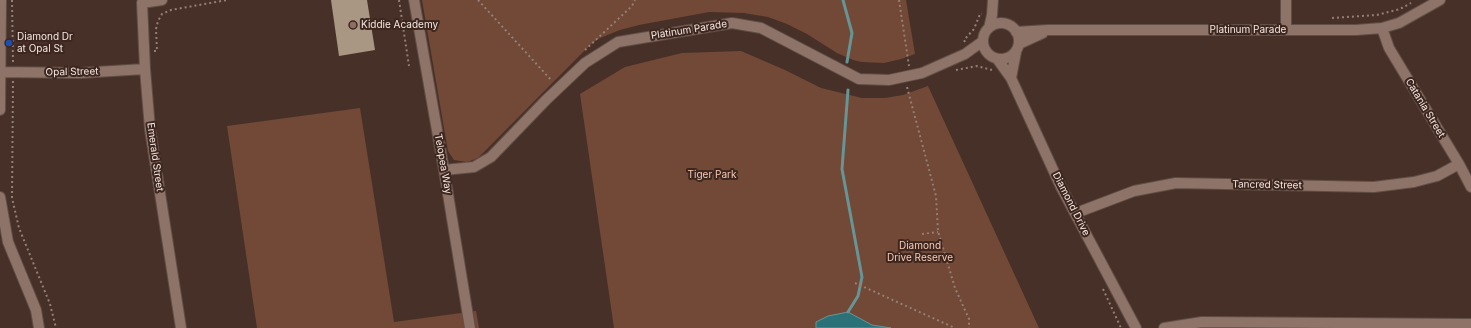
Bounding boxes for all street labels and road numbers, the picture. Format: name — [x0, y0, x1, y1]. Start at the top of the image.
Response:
street label: Platinum Parade — [650, 18, 728, 42]
street label: Platinum Parade — [1210, 24, 1286, 36]
street label: Opal Street — [45, 66, 99, 78]
street label: Catania Street — [1403, 76, 1447, 140]
street label: Emerald Street — [144, 122, 166, 192]
street label: Telopea Way — [432, 133, 454, 195]
street label: Diamond Drive — [1050, 170, 1092, 238]
street label: Tancred Street — [1232, 178, 1302, 192]

